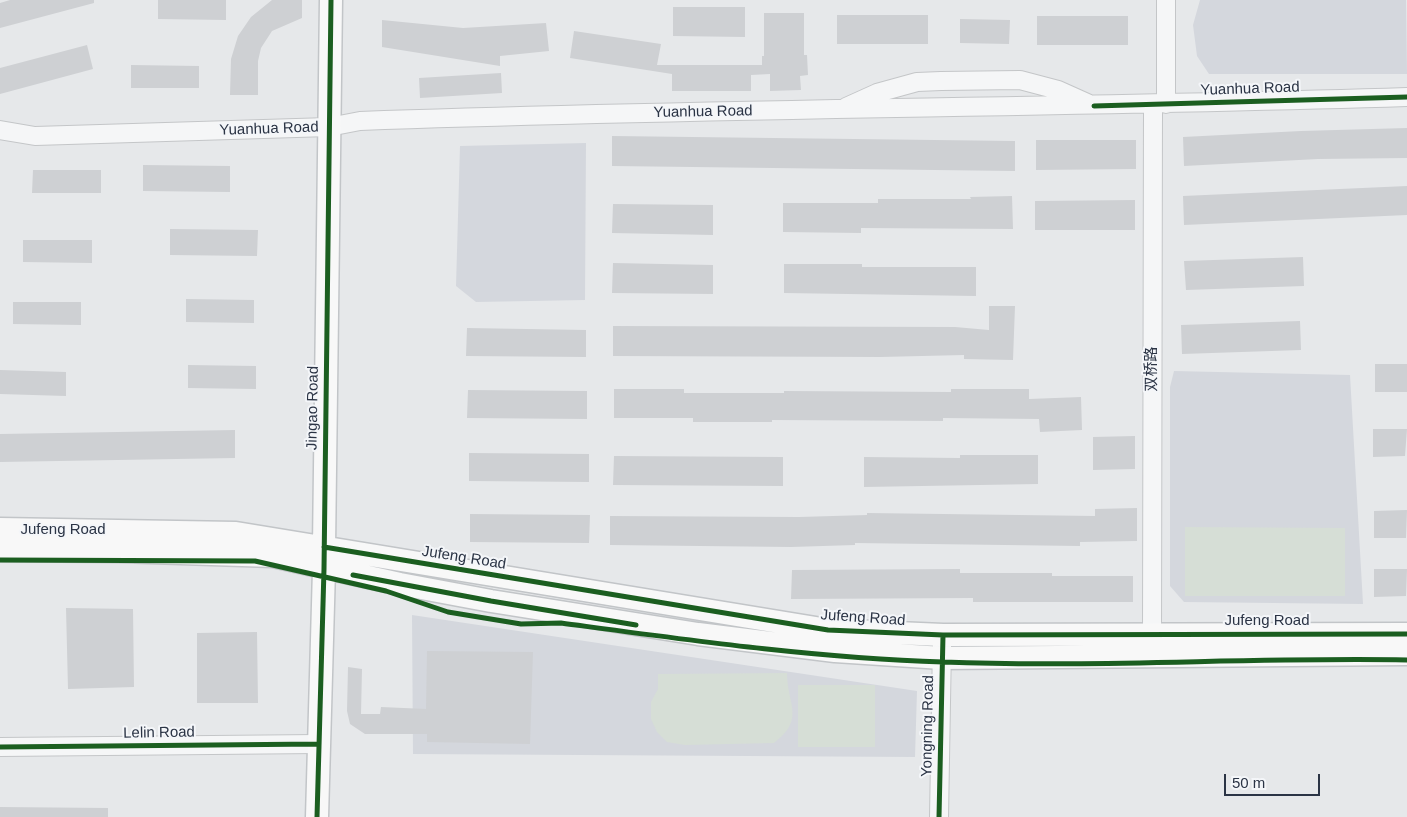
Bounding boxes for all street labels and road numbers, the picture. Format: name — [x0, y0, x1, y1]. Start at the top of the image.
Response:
street label: Yuanhua Road — [1200, 78, 1300, 100]
street label: Yuanhua Road — [653, 102, 753, 122]
street label: Yuanhua Road — [219, 118, 319, 140]
street label: 双桥路 — [1143, 347, 1161, 391]
street label: Jingao Road — [303, 366, 323, 450]
street label: Jufeng Road — [20, 521, 106, 539]
street label: Jufeng Road — [421, 542, 507, 574]
street label: Jufeng Road — [820, 606, 906, 630]
street label: Jufeng Road — [1224, 612, 1310, 630]
street label: Yongning Road — [918, 675, 938, 777]
street label: Lelin Road — [123, 723, 195, 743]

